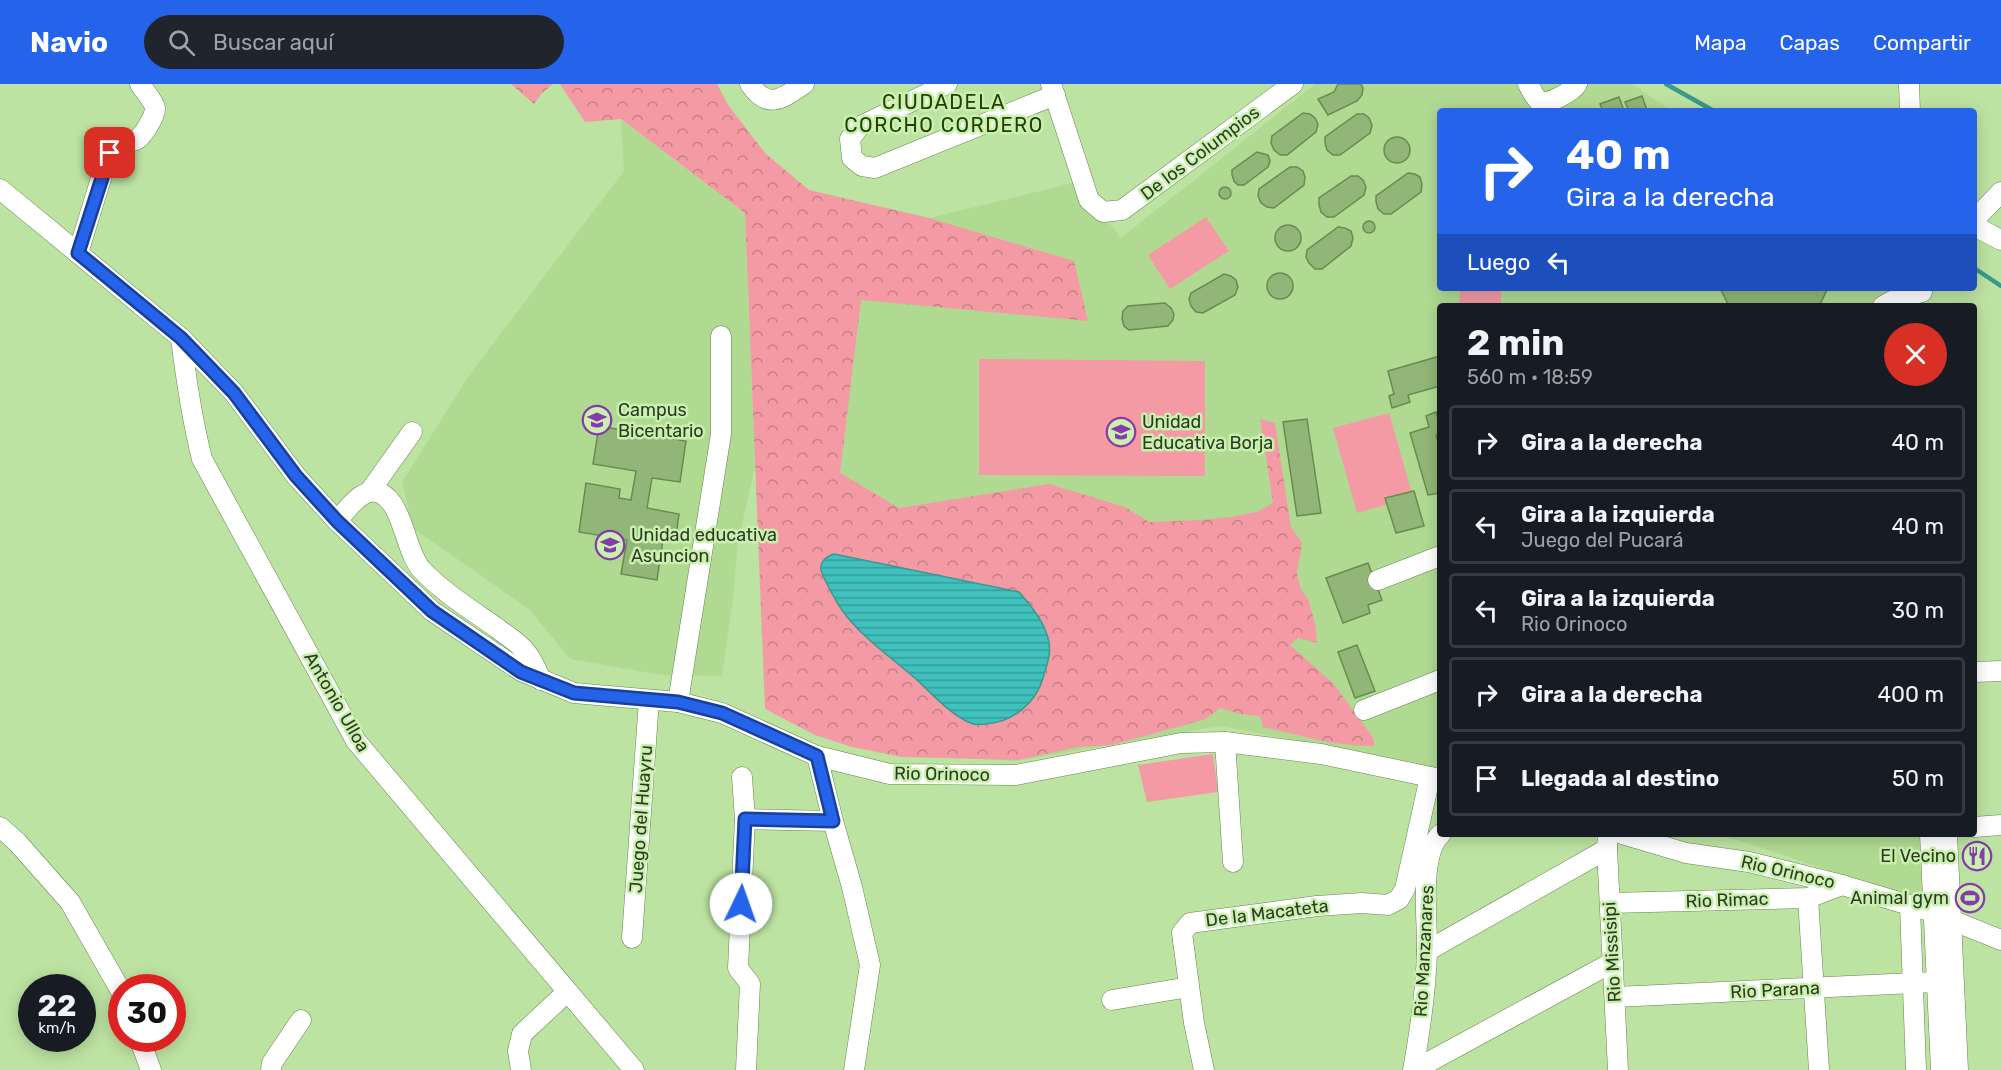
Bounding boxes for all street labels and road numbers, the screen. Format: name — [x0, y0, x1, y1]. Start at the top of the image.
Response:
street label: De los Columpios — [1136, 101, 1264, 205]
street label: Antonio Ulloa — [300, 648, 374, 756]
street label: Juego del Huayru — [625, 744, 657, 894]
street label: Rio Orinoco — [894, 762, 990, 786]
street label: Rio Orinoco — [1739, 851, 1837, 893]
street label: Rio Manzanares — [1410, 885, 1438, 1017]
street label: Rio Rimac — [1685, 888, 1769, 912]
street label: De la Macateta — [1204, 895, 1330, 931]
street label: Rio Missisipi — [1598, 901, 1626, 1003]
street label: Rio Parana — [1730, 977, 1820, 1003]

